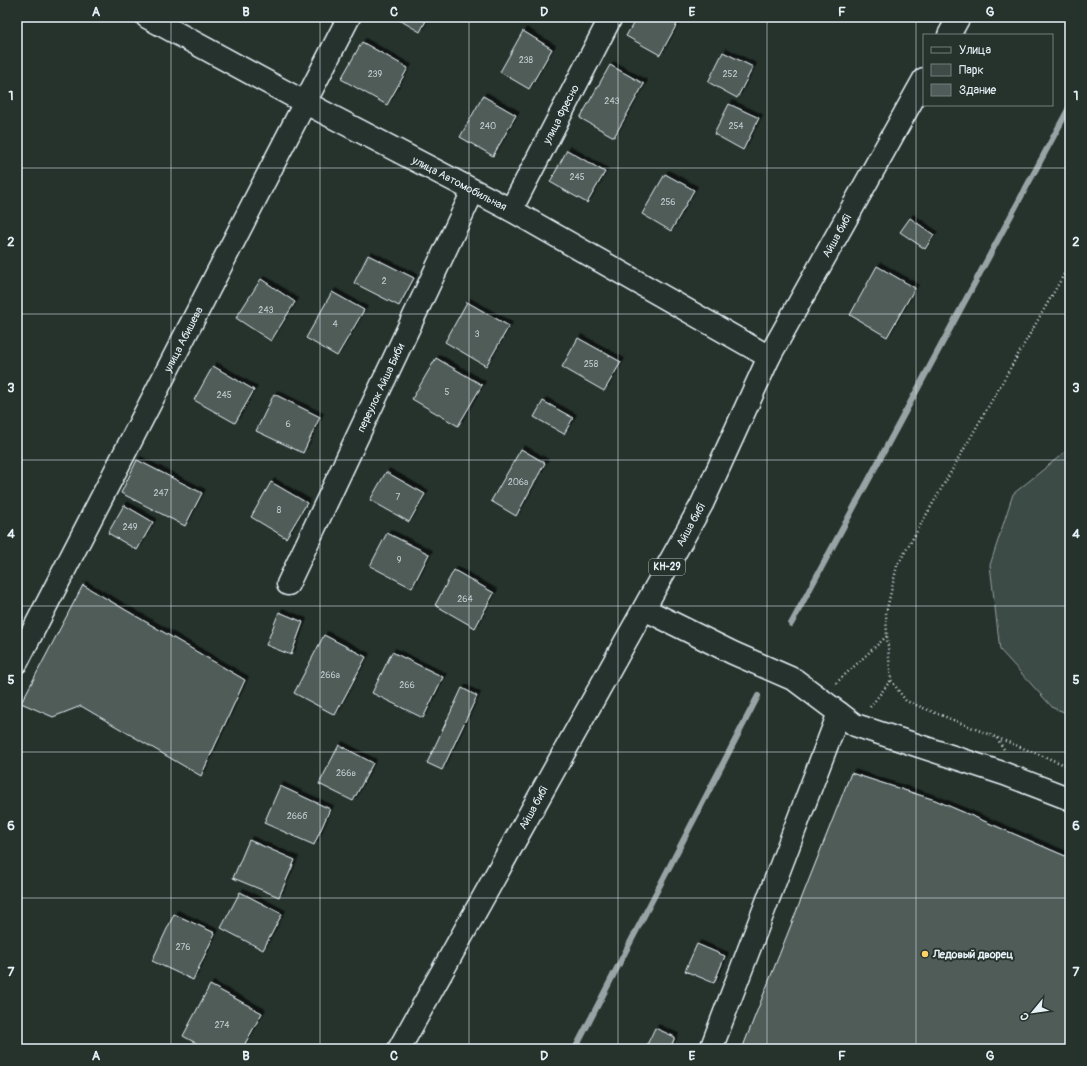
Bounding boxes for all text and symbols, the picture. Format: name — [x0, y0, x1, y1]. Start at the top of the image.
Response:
text: A — [92, 4, 101, 20]
text: B — [242, 4, 250, 20]
text: C — [390, 4, 398, 20]
text: D — [540, 4, 548, 20]
text: E — [689, 4, 696, 20]
text: F — [838, 4, 846, 20]
text: G — [986, 4, 995, 20]
legend — [923, 34, 1053, 106]
text: Улица — [959, 43, 991, 58]
house number: 238 — [519, 55, 534, 66]
text: Парк — [959, 63, 984, 78]
house number: 239 — [368, 69, 383, 80]
house number: 252 — [723, 69, 737, 80]
street label: улица Фресно — [540, 82, 581, 147]
text: Здание — [959, 83, 996, 98]
text: 1 — [8, 88, 14, 104]
text: 1 — [1073, 88, 1079, 104]
house number: 243 — [604, 96, 620, 107]
house number: 240 — [480, 121, 496, 132]
house number: 254 — [728, 121, 744, 132]
street label: улица Автомобильная — [409, 153, 509, 213]
house number: 245 — [569, 172, 585, 183]
house number: 256 — [660, 197, 676, 208]
street label: Айша бибі — [819, 212, 854, 260]
text: 2 — [7, 234, 15, 250]
text: 2 — [1072, 234, 1080, 250]
house number: 2 — [381, 276, 387, 287]
street label: улица Абишева — [160, 304, 205, 375]
house number: 243 — [258, 305, 274, 316]
house number: 4 — [332, 319, 338, 330]
house number: 3 — [474, 329, 480, 340]
street label: переулок Айша Биби — [354, 341, 407, 434]
house number: 258 — [584, 359, 599, 370]
text: 3 — [7, 380, 15, 396]
text: 3 — [1072, 380, 1080, 396]
house number: 5 — [445, 387, 450, 398]
house number: 245 — [216, 390, 232, 401]
house number: 6 — [285, 419, 291, 430]
house number: 206а — [508, 477, 528, 488]
house number: 247 — [153, 488, 169, 499]
house number: 7 — [396, 492, 401, 503]
street label: Айша бибі — [673, 501, 708, 548]
house number: 8 — [277, 505, 282, 516]
house number: 249 — [123, 522, 138, 533]
text: 4 — [7, 526, 15, 542]
text: 4 — [1072, 526, 1080, 542]
house number: 9 — [397, 555, 402, 566]
road number: КН-29 — [649, 559, 685, 575]
house number: 264 — [457, 594, 474, 605]
house number: 266а — [320, 670, 340, 681]
text: 5 — [7, 672, 15, 688]
text: 5 — [1072, 672, 1080, 688]
house number: 266 — [399, 680, 415, 691]
house number: 266в — [336, 768, 356, 779]
street label: Айша бибі — [516, 784, 550, 832]
house number: 266б — [287, 811, 307, 822]
text: 6 — [7, 818, 15, 834]
text: 6 — [1072, 818, 1080, 834]
house number: 276 — [175, 942, 191, 953]
place label: Ледовый дворец — [932, 948, 1013, 961]
marker: Ледовый дворец — [920, 949, 930, 959]
text: 7 — [8, 964, 15, 980]
text: 7 — [1073, 964, 1080, 980]
north arrow — [1013, 992, 1053, 1032]
text: С — [1017, 1010, 1032, 1023]
house number: 274 — [214, 1020, 230, 1031]
text: A — [92, 1048, 101, 1064]
text: B — [242, 1048, 250, 1064]
text: C — [390, 1048, 398, 1064]
text: D — [540, 1048, 548, 1064]
text: E — [689, 1048, 696, 1064]
text: F — [838, 1048, 846, 1064]
text: G — [986, 1048, 995, 1064]

